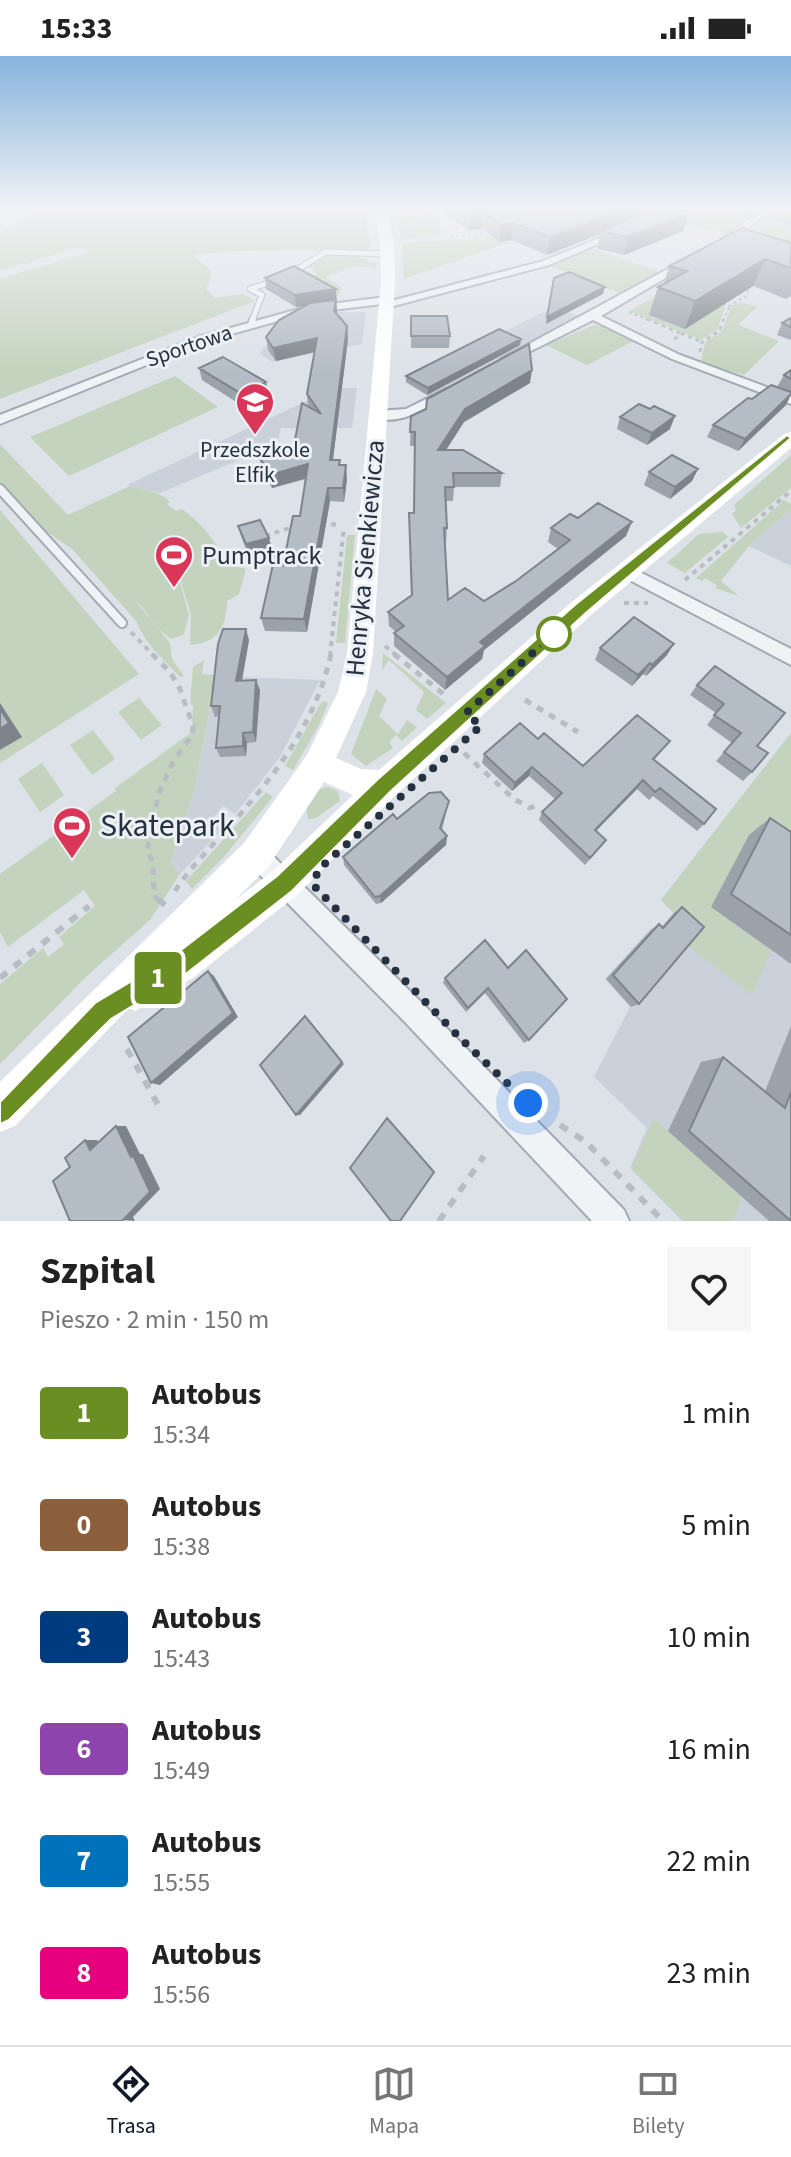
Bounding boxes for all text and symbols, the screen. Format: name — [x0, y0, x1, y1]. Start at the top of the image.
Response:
text: 15:33 — [40, 7, 112, 50]
street label: Sportowa — [142, 316, 236, 376]
school or university icon: Przedszkole Elfik — [234, 381, 276, 436]
place label: Przedszkole Elfik — [200, 434, 310, 491]
street label: Henryka Sienkiewicza — [336, 438, 394, 678]
sports icon: Pumptrack — [153, 534, 195, 589]
place label: Pumptrack — [202, 537, 322, 574]
unlabelled marker — [537, 617, 571, 651]
place label: Skatepark — [100, 803, 235, 849]
sports icon: Skatepark — [51, 805, 93, 860]
line badge: 1 — [132, 952, 184, 1004]
text: 1 — [151, 958, 165, 998]
your location — [508, 1083, 548, 1123]
text: Szpital — [40, 1244, 155, 1298]
button: heart — [667, 1247, 751, 1331]
text: Pieszo · 2 min · 150 m — [40, 1301, 269, 1338]
text: Autobus — [152, 1373, 261, 1416]
text: 1 min — [681, 1392, 751, 1435]
text: 1 — [77, 1393, 91, 1433]
text: 15:34 — [152, 1416, 210, 1453]
text: Autobus — [152, 1485, 261, 1528]
text: 5 min — [681, 1504, 751, 1547]
text: 0 — [77, 1505, 91, 1545]
text: 15:38 — [152, 1528, 210, 1565]
text: Autobus — [152, 1597, 261, 1640]
text: 10 min — [667, 1616, 751, 1659]
text: 3 — [77, 1617, 91, 1657]
text: 15:43 — [152, 1640, 210, 1677]
text: Autobus — [152, 1709, 261, 1752]
text: 16 min — [667, 1728, 751, 1771]
text: 6 — [77, 1729, 91, 1769]
text: 15:49 — [152, 1752, 210, 1789]
text: Autobus — [152, 1821, 261, 1864]
text: 22 min — [667, 1840, 751, 1883]
text: 7 — [77, 1841, 91, 1881]
text: 15:55 — [152, 1864, 210, 1901]
text: Autobus — [152, 1933, 261, 1976]
text: 23 min — [667, 1952, 751, 1995]
text: 8 — [77, 1953, 91, 1993]
text: 15:56 — [152, 1976, 210, 2013]
tab: Trasa — [107, 2062, 156, 2142]
tab: Mapa — [369, 2062, 419, 2142]
tab: Bilety — [632, 2062, 684, 2142]

